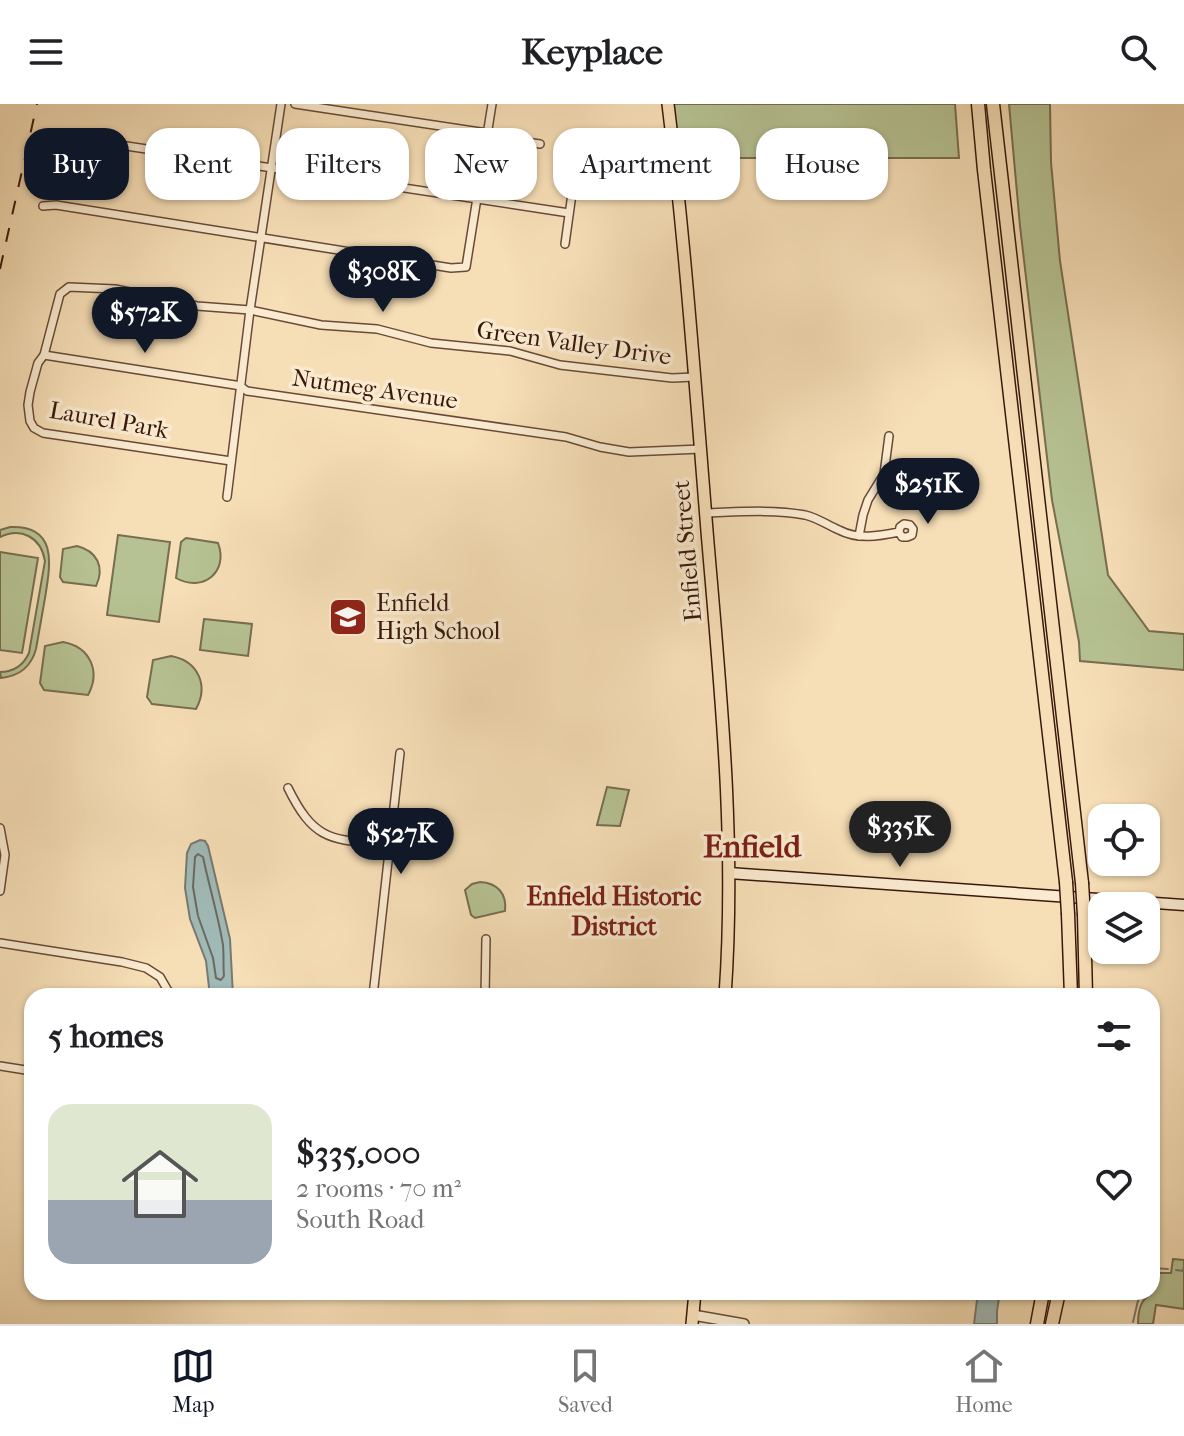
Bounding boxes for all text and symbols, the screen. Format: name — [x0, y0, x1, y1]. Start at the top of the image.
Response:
icon: menu — [24, 30, 68, 74]
icon: search — [1116, 30, 1160, 74]
text: Keyplace — [521, 31, 663, 73]
chip: Buy — [24, 128, 129, 200]
chip: Rent — [145, 128, 260, 200]
chip: Filters — [276, 128, 409, 200]
chip: New — [425, 128, 537, 200]
chip: Apartment — [553, 128, 740, 200]
chip: House — [756, 128, 888, 200]
pin: $308K — [327, 246, 439, 314]
text: $308K — [347, 256, 419, 287]
pin: $572K — [89, 287, 201, 355]
text: $572K — [110, 297, 180, 328]
street label: Green Valley Drive — [475, 315, 673, 371]
street label: Nutmeg Avenue — [290, 364, 460, 415]
street label: Laurel Park — [47, 396, 171, 444]
pin: $251K — [872, 458, 984, 526]
text: $251K — [894, 468, 962, 499]
street label: Enfield Street — [667, 479, 707, 623]
place label: Enfield High School — [376, 589, 501, 645]
school or university icon: Enfield High School — [327, 596, 369, 638]
pin: $335K — [844, 801, 956, 869]
map controls — [1088, 804, 1160, 964]
button: locate — [1088, 804, 1160, 876]
pin: $527K — [345, 808, 457, 876]
text: $335K — [867, 811, 933, 842]
text: $527K — [366, 818, 436, 849]
district label: Enfield — [703, 828, 802, 865]
district label: Enfield Historic District — [526, 881, 702, 942]
button: layers — [1088, 892, 1160, 964]
icon: filters — [1092, 1014, 1136, 1058]
text: 5 homes — [48, 1016, 163, 1056]
text: $335,000 — [296, 1133, 421, 1173]
icon: home — [112, 1136, 208, 1232]
icon: heart — [1092, 1162, 1136, 1206]
text: 2 rooms · 70 m² — [296, 1173, 461, 1204]
text: South Road — [296, 1204, 424, 1235]
tab: Map — [171, 1344, 215, 1418]
tab: Saved — [558, 1344, 613, 1418]
tab: Home — [955, 1344, 1013, 1418]

